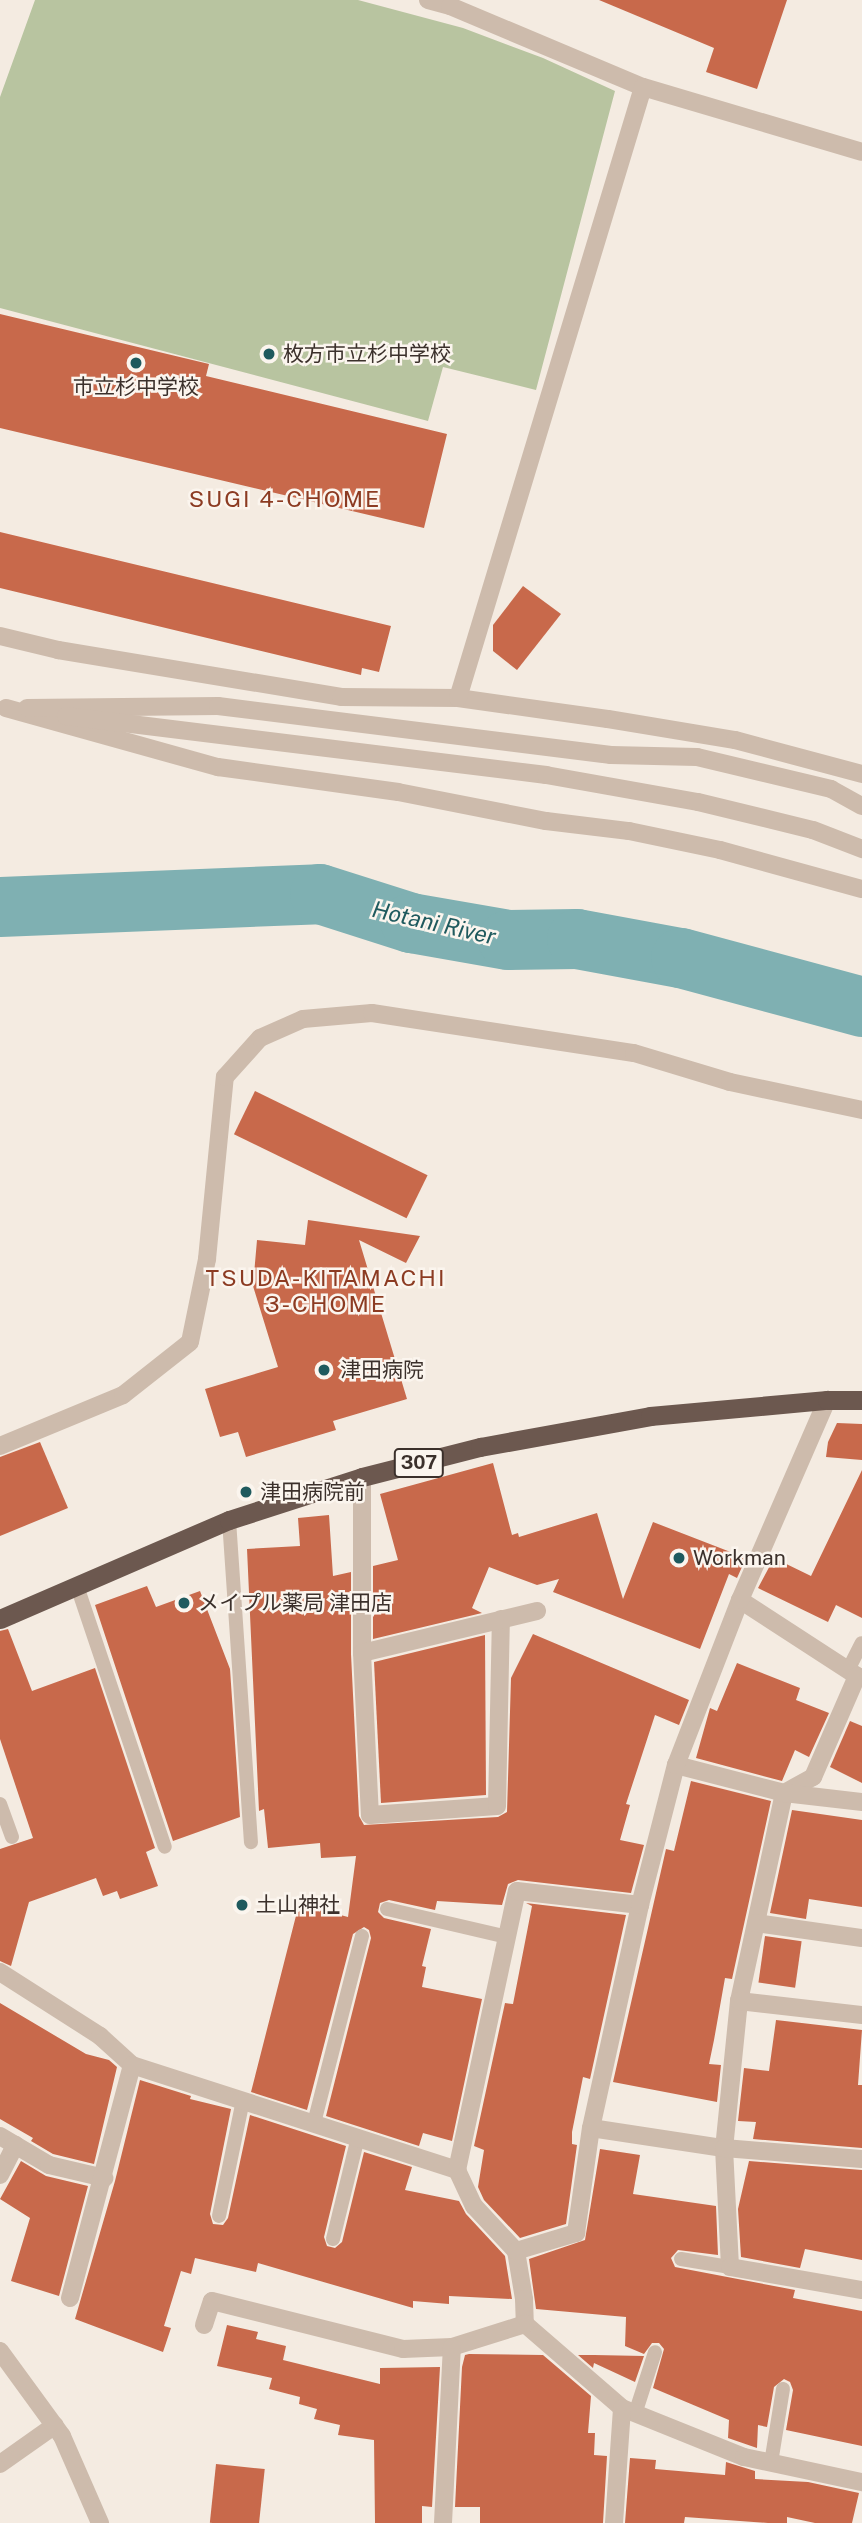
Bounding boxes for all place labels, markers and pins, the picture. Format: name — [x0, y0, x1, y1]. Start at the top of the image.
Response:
place label: 枚方市立杉中学校 — [283, 341, 451, 367]
marker: 枚方市立杉中学校 — [261, 346, 277, 362]
marker: 市立杉中学校 — [128, 355, 144, 371]
place label: 市立杉中学校 — [73, 374, 199, 400]
place label: 津田病院 — [340, 1357, 424, 1383]
marker: 津田病院 — [314, 1360, 334, 1380]
place label: 津田病院前 — [260, 1479, 365, 1505]
marker: 津田病院前 — [238, 1484, 254, 1500]
place label: Workman — [693, 1545, 786, 1571]
marker: Workman — [671, 1550, 687, 1566]
place label: メイプル薬局 津田店 — [198, 1590, 392, 1616]
marker: メイプル薬局 津田店 — [176, 1595, 192, 1611]
place label: 土山神社 — [256, 1892, 340, 1918]
marker: 土山神社 — [234, 1897, 250, 1913]

